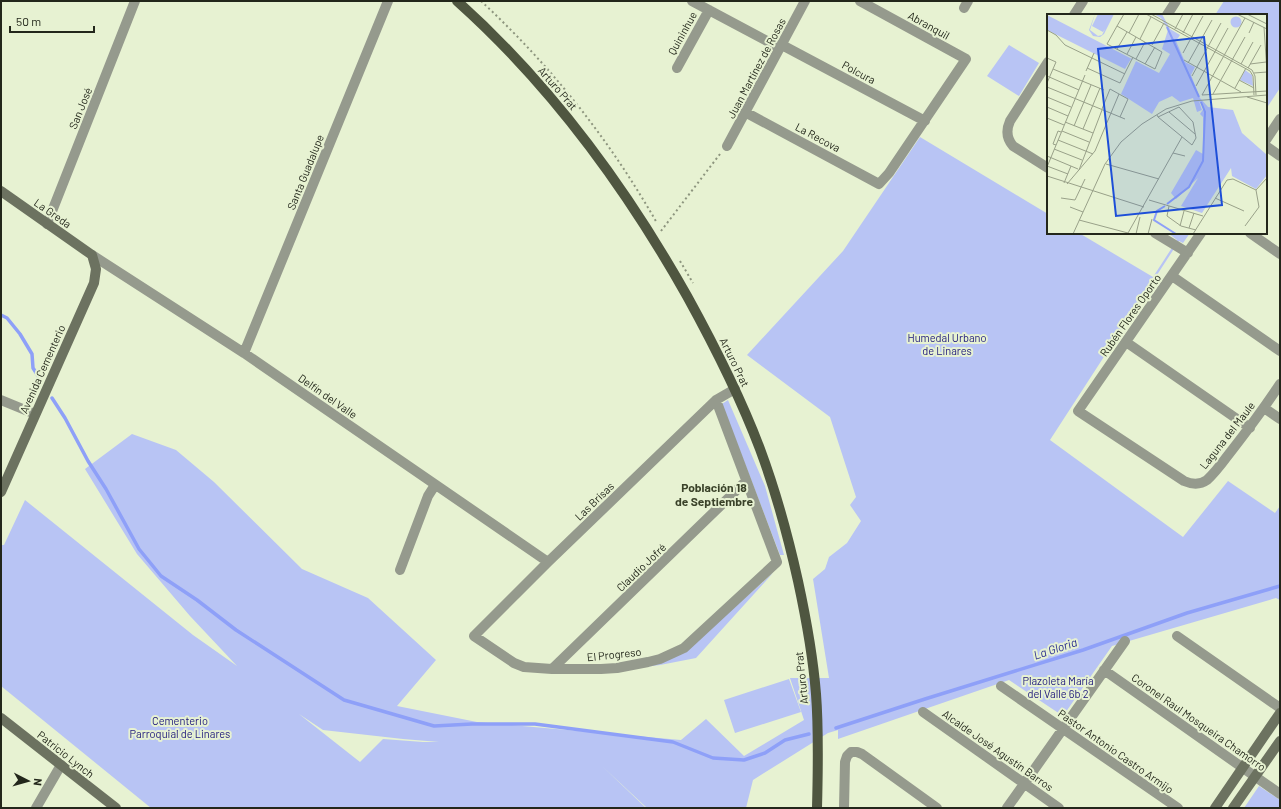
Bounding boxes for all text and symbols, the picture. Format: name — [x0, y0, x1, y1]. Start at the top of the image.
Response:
scale bar — [10, 8, 94, 34]
street label: Abranquil — [906, 8, 952, 42]
street label: Quininhue — [665, 9, 699, 57]
text: 50 m — [16, 14, 41, 28]
inset map — [1047, 14, 1267, 234]
street label: Juan Martínez de Rosas — [724, 16, 788, 120]
street label: Polcura — [840, 58, 878, 86]
street label: Arturo Prat — [536, 64, 580, 112]
street label: San José — [66, 85, 94, 131]
street label: La Recova — [793, 120, 843, 154]
street label: Santa Guadalupe — [284, 132, 326, 212]
street label: La Greda — [32, 196, 74, 230]
street label: Rubén Flores Oporto — [1097, 271, 1163, 359]
street label: Avenida Cementerio — [17, 323, 67, 415]
park label: Humedal Urbano de Linares — [908, 331, 986, 357]
street label: Arturo Prat — [718, 335, 752, 389]
street label: Delfín del Valle — [296, 371, 360, 421]
street label: Laguna del Maule — [1197, 399, 1257, 471]
street label: Las Brisas — [572, 479, 616, 523]
district label: Población 18 de Septiembre — [675, 480, 754, 508]
street label: Claudio Jofré — [614, 540, 669, 594]
water label: La Gloria — [1031, 634, 1079, 662]
street label: El Progreso — [586, 645, 642, 663]
street label: Arturo Prat — [792, 651, 810, 705]
street label: Coronel Raul Mosqueira Chamorro — [1129, 671, 1269, 773]
park label: Plazoleta María del Valle 6b 2 — [1022, 674, 1094, 700]
street label: Pastor Antonio Castro Armijo — [1056, 706, 1176, 796]
street label: Alcalde José Agustín Barros — [940, 707, 1056, 793]
park label: Cementerio Parroquial de Linares — [130, 714, 230, 740]
street label: Patricio Lynch — [35, 728, 97, 780]
north arrow — [8, 761, 48, 801]
text: N — [32, 778, 45, 786]

